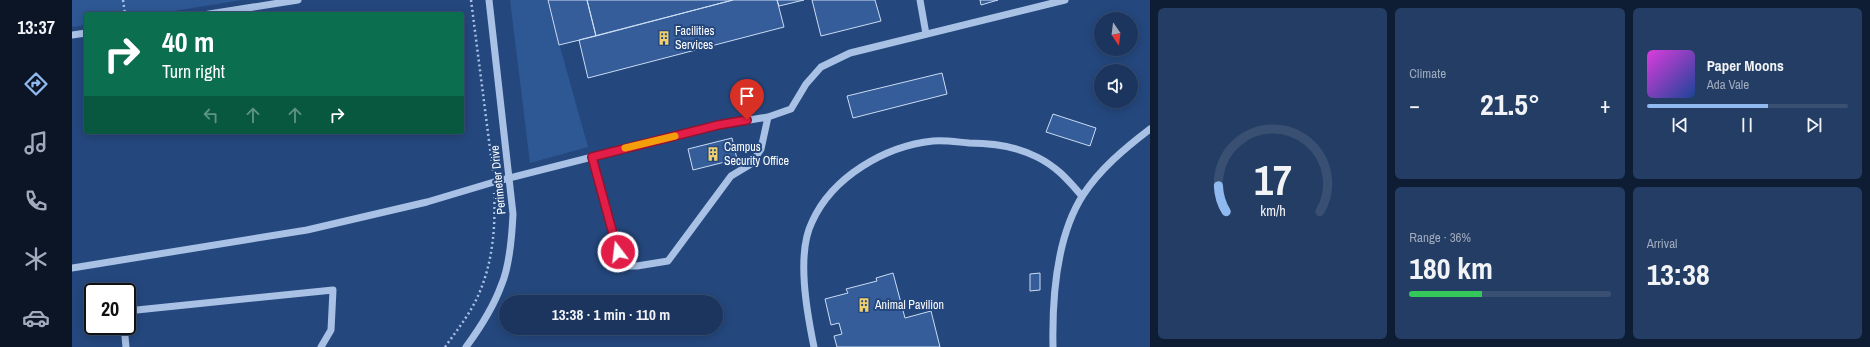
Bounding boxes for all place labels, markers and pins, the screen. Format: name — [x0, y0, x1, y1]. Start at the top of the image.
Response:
place label: Facilities Services — [675, 23, 715, 53]
building icon: Facilities Services — [656, 30, 672, 46]
pin — [730, 79, 764, 120]
place label: Campus Security Office — [724, 139, 789, 169]
building icon: Campus Security Office — [705, 146, 721, 162]
building icon: Animal Pavilion — [856, 297, 872, 313]
place label: Animal Pavilion — [874, 297, 944, 313]

